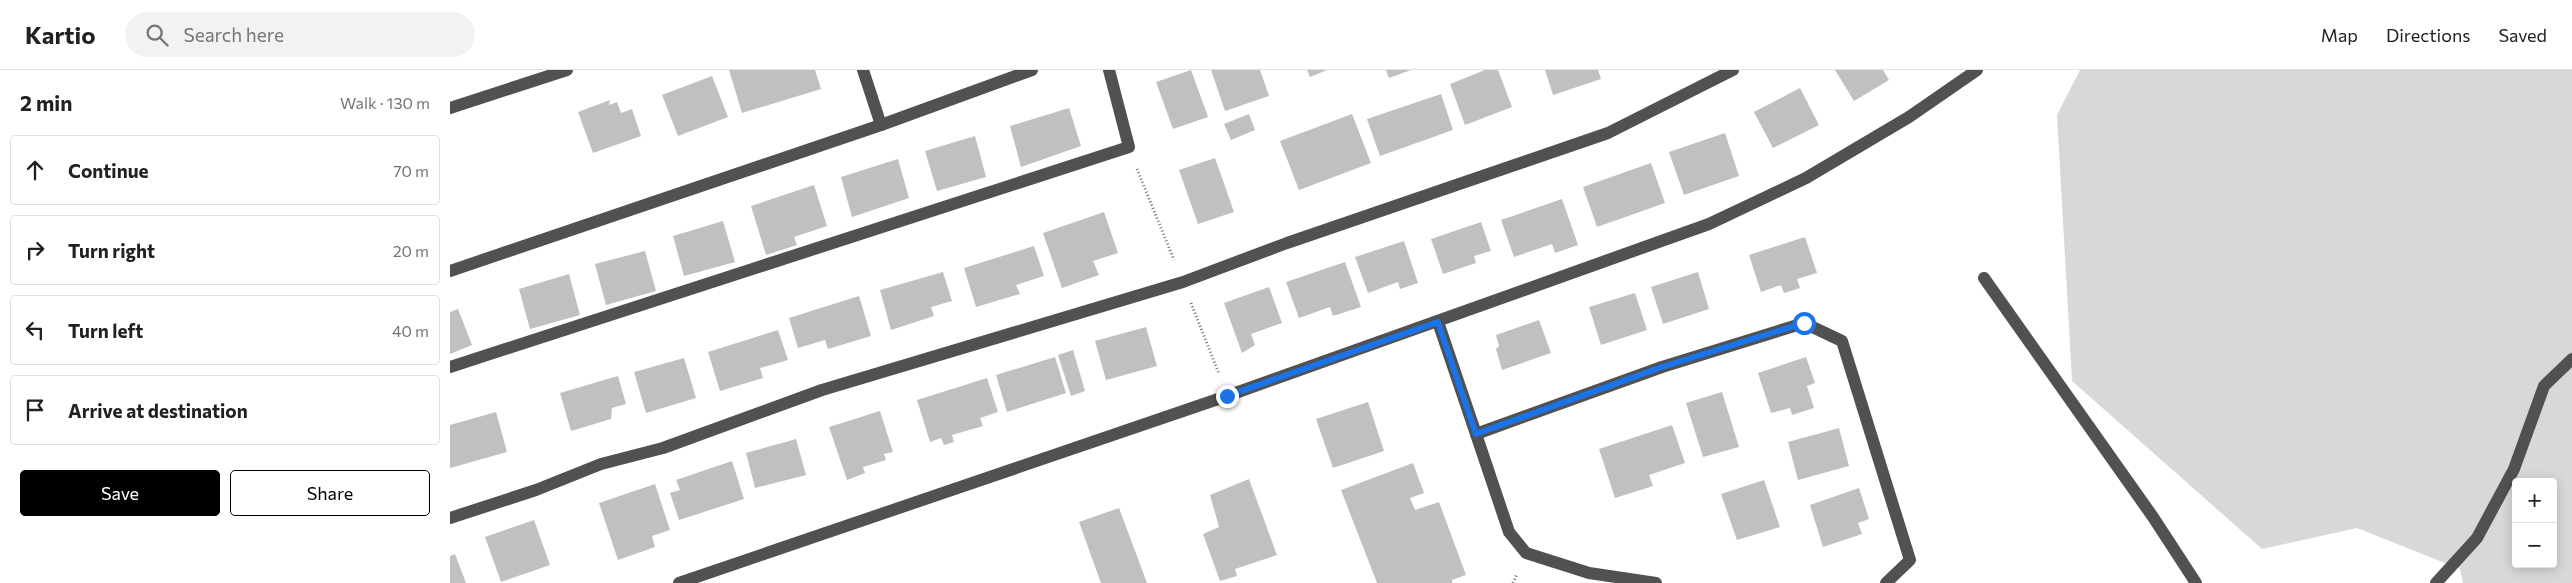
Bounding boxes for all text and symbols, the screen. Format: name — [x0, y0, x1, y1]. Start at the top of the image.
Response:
search box — [125, 12, 475, 57]
text: Kartio — [25, 20, 95, 49]
icon: search — [143, 21, 171, 49]
text: Search here — [183, 23, 284, 46]
text: Map — [2321, 24, 2358, 46]
text: Directions — [2386, 24, 2470, 46]
text: Saved — [2498, 24, 2547, 46]
text: 2 min — [20, 90, 72, 115]
text: Walk · 130 m — [340, 93, 430, 112]
icon: ahead — [21, 156, 49, 184]
text: Continue — [68, 159, 148, 182]
text: 70 m — [393, 161, 429, 180]
icon: right — [21, 236, 49, 264]
text: Turn right — [68, 239, 155, 262]
text: 20 m — [393, 241, 429, 260]
route start — [1793, 312, 1816, 335]
icon: left — [21, 316, 49, 344]
text: Turn left — [68, 319, 143, 342]
text: 40 m — [392, 321, 429, 340]
route end — [1216, 385, 1239, 408]
icon: arrive — [21, 396, 49, 424]
text: Arrive at destination — [68, 399, 248, 422]
button: Save — [20, 470, 220, 516]
button: Share — [230, 470, 430, 516]
map controls — [2512, 478, 2557, 568]
button: + — [2512, 478, 2557, 523]
button: − — [2512, 523, 2557, 568]

